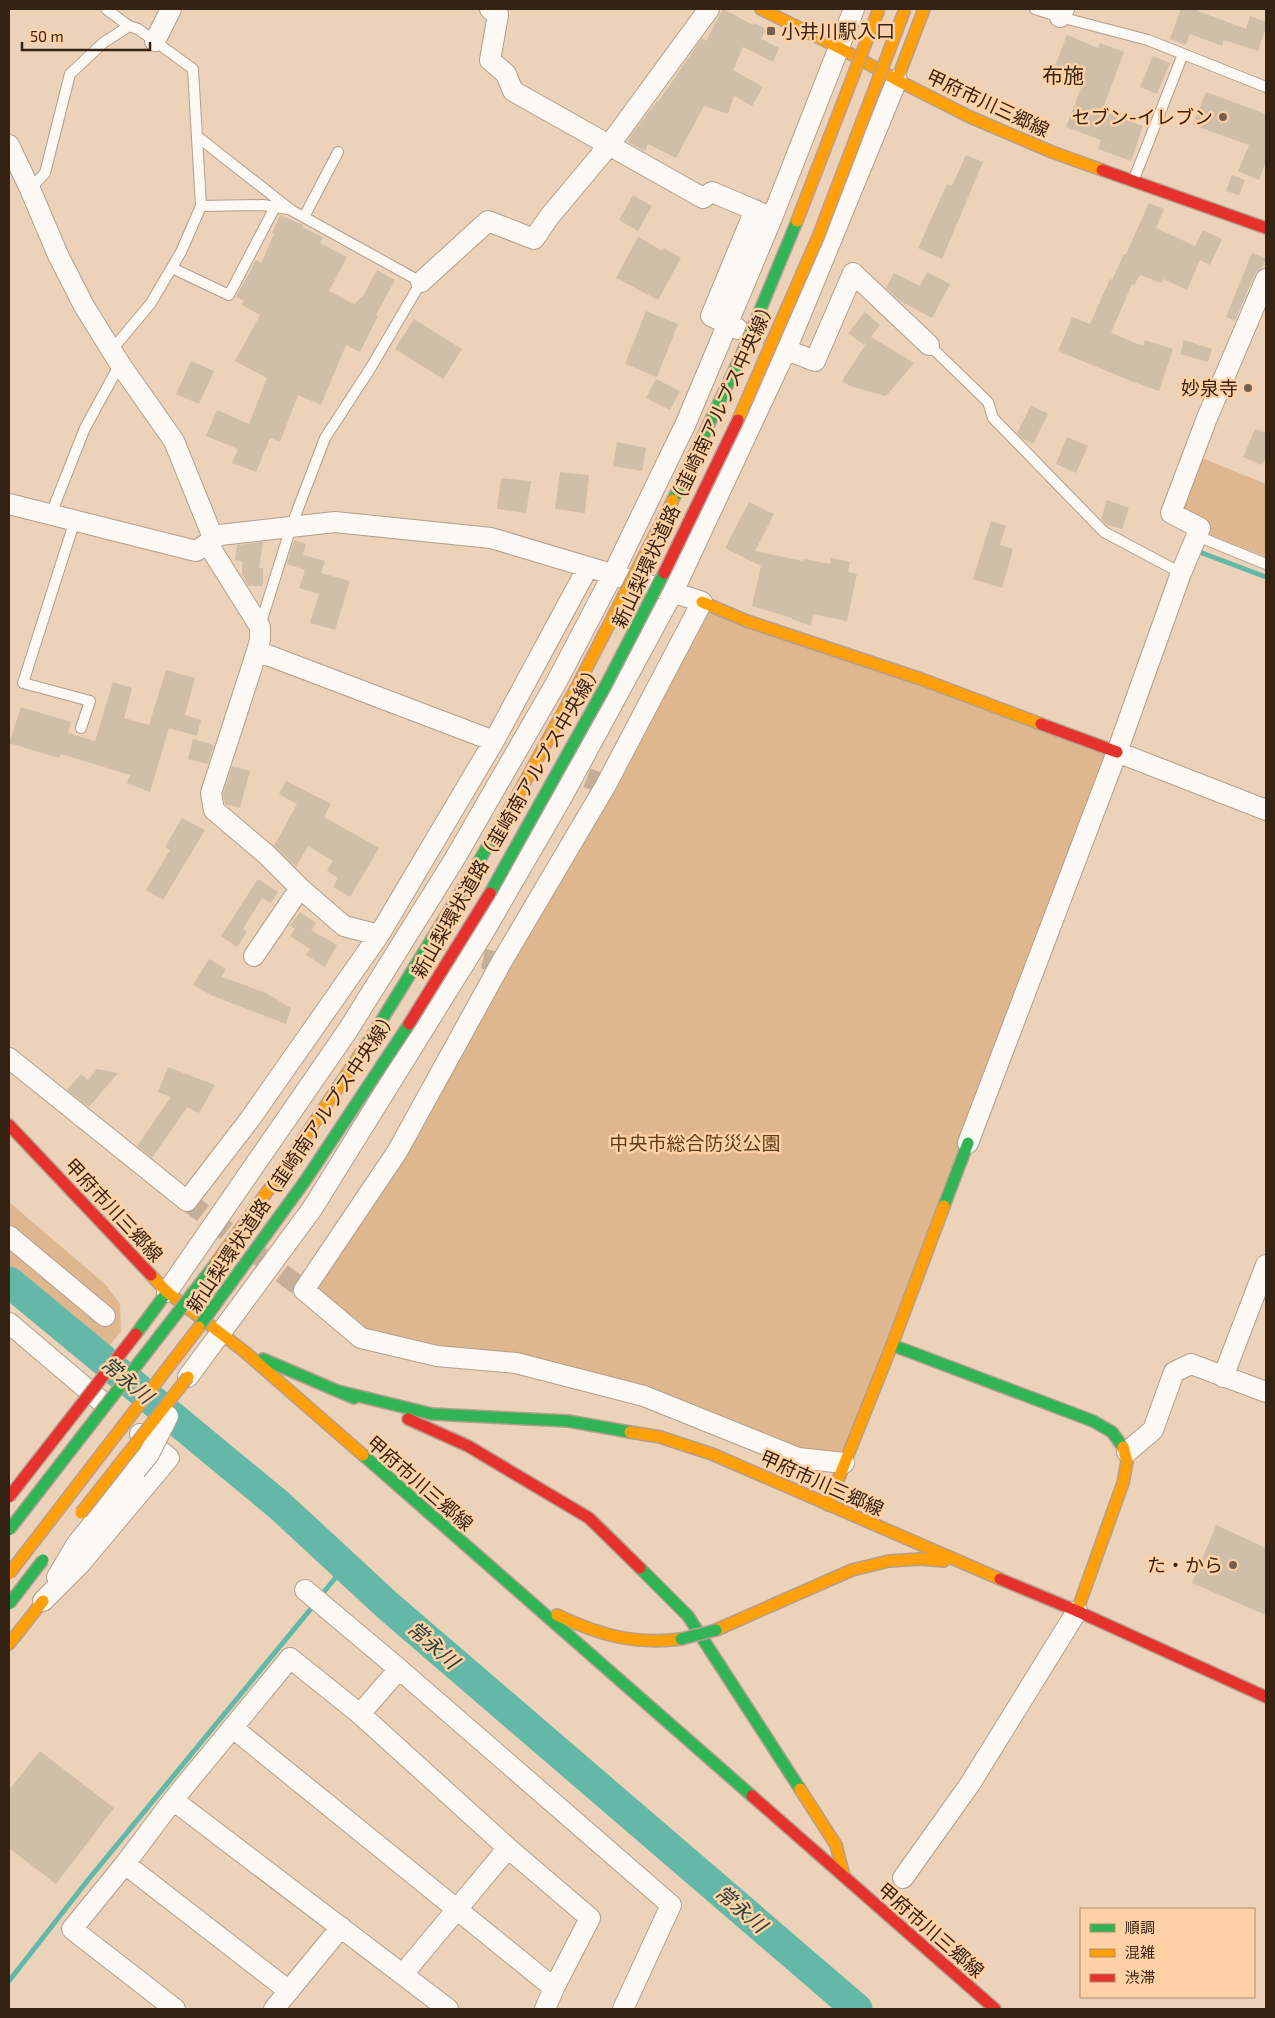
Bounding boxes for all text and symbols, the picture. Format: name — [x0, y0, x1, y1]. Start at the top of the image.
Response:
place label: 小井川駅入口 — [781, 19, 895, 42]
scale bar — [22, 20, 150, 52]
marker: 小井川駅入口 — [765, 25, 777, 37]
text: 50 m — [30, 27, 64, 45]
district label: 布施 — [1042, 62, 1084, 87]
street label: 甲府市川三郷線 — [923, 64, 1053, 141]
place label: セブン-イレブン — [1071, 105, 1213, 128]
marker: セブン-イレブン — [1217, 111, 1229, 123]
street label: 新山梨環状道路（韮崎南アルプス中央線） — [607, 294, 780, 631]
place label: 妙泉寺 — [1181, 376, 1238, 399]
marker: 妙泉寺 — [1242, 382, 1254, 394]
street label: 新山梨環状道路（韮崎南アルプス中央線） — [406, 658, 607, 982]
street label: 新山梨環状道路（韮崎南アルプス中央線） — [181, 1005, 402, 1317]
park label: 中央市総合防災公園 — [609, 1131, 781, 1154]
street label: 甲府市川三郷線 — [61, 1153, 168, 1266]
water label: 常永川 — [97, 1351, 160, 1409]
street label: 甲府市川三郷線 — [363, 1430, 478, 1535]
street label: 甲府市川三郷線 — [757, 1445, 888, 1520]
place label: た・から — [1147, 1553, 1223, 1576]
marker: た・から — [1227, 1559, 1239, 1571]
water label: 常永川 — [403, 1616, 466, 1674]
street label: 甲府市川三郷線 — [874, 1877, 989, 1982]
water label: 常永川 — [711, 1880, 774, 1938]
legend — [1080, 1908, 1255, 1998]
text: 順調 — [1125, 1918, 1155, 1936]
text: 混雑 — [1125, 1943, 1155, 1961]
text: 渋滞 — [1125, 1968, 1155, 1986]

